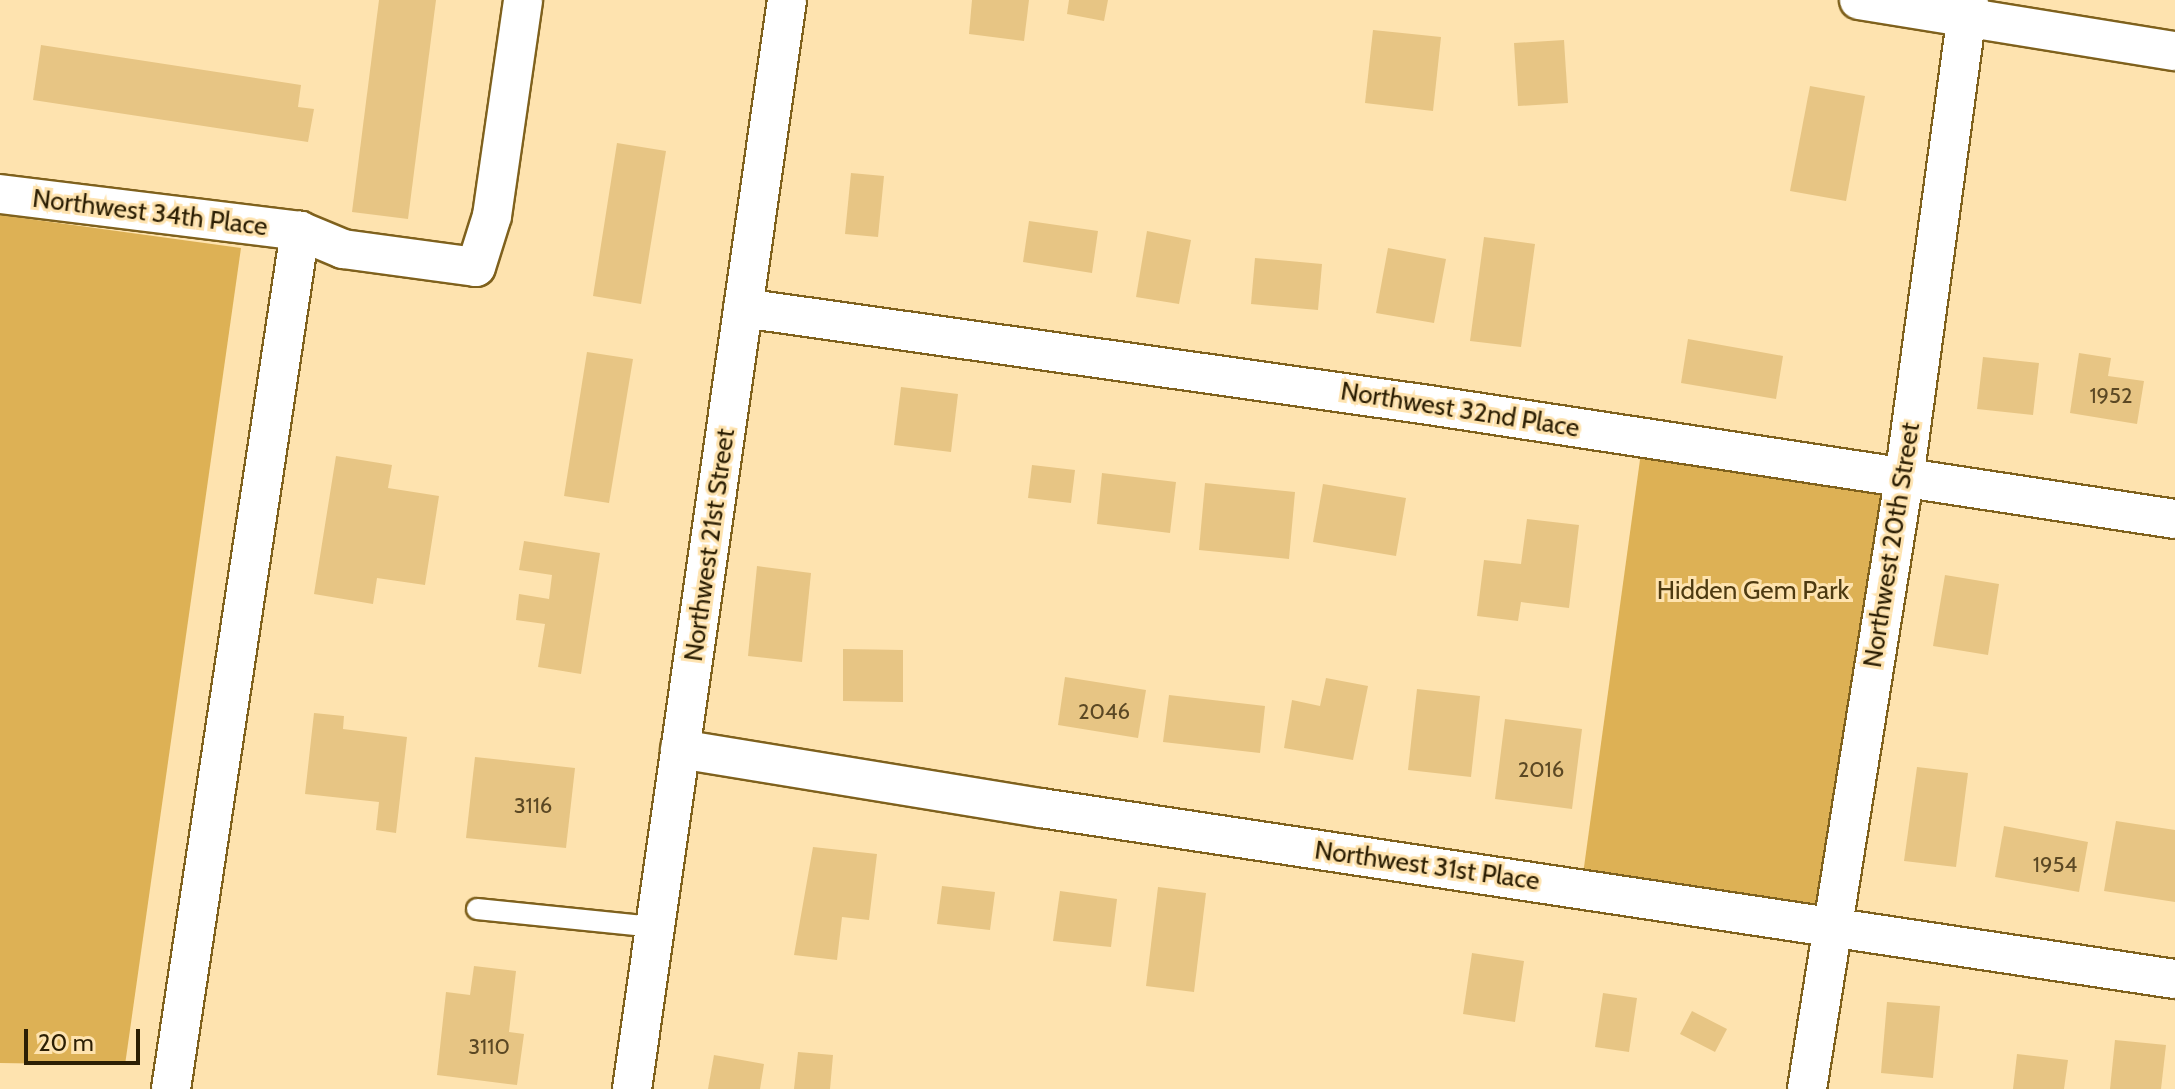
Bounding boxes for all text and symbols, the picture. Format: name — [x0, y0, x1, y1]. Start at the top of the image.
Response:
street label: Northwest 34th Place — [31, 183, 269, 243]
street label: Northwest 32nd Place — [1338, 376, 1582, 444]
house number: 1952 — [2089, 383, 2133, 409]
street label: Northwest 20th Street — [1857, 420, 1927, 670]
street label: Northwest 21st Street — [678, 427, 742, 663]
park label: Hidden Gem Park — [1657, 575, 1849, 607]
house number: 2046 — [1078, 699, 1130, 725]
house number: 2016 — [1518, 757, 1564, 783]
house number: 3116 — [514, 793, 552, 819]
street label: Northwest 31st Place — [1313, 835, 1541, 897]
house number: 1954 — [2033, 852, 2077, 878]
scale bar — [28, 1013, 144, 1063]
text: 20 m — [38, 1028, 94, 1057]
house number: 3110 — [468, 1034, 510, 1060]

